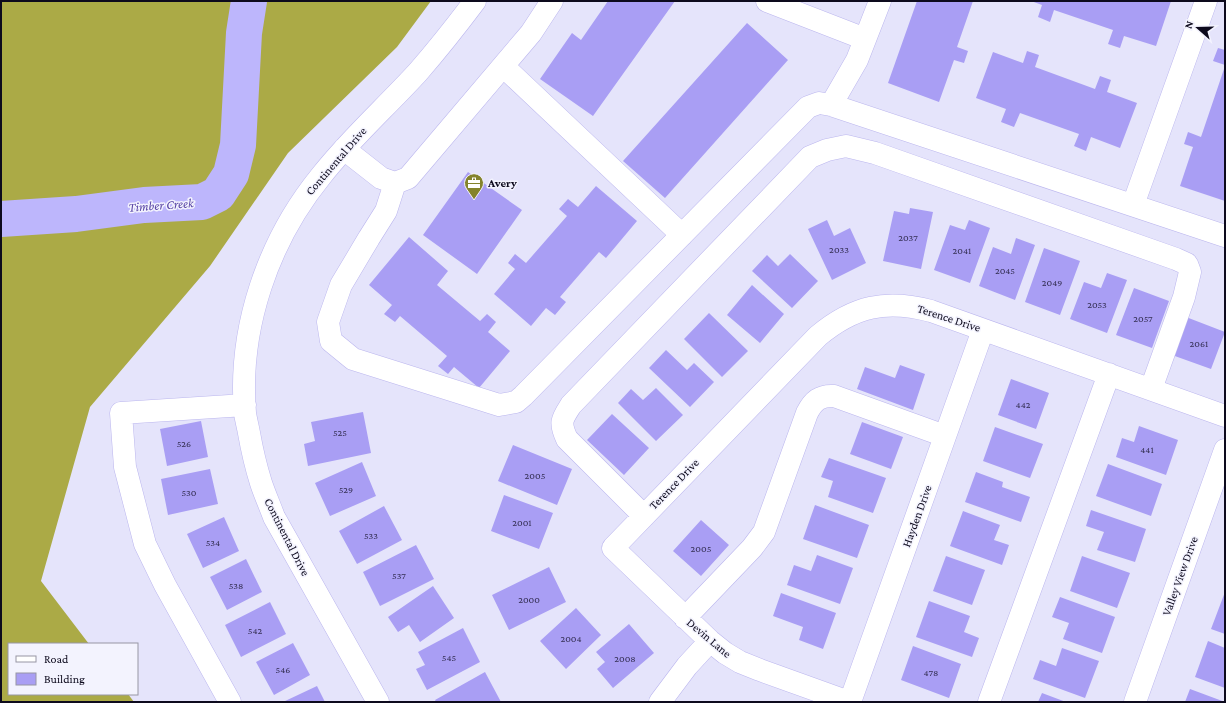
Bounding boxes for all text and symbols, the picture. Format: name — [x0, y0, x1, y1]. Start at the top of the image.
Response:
north arrow — [1178, 8, 1218, 48]
text: N — [1182, 19, 1196, 30]
street label: Continental Drive — [303, 124, 369, 198]
office icon: Avery — [463, 172, 485, 200]
place label: Avery — [487, 176, 517, 190]
water label: Timber Creek — [128, 195, 195, 215]
house number: 2037 — [898, 232, 918, 243]
house number: 2033 — [829, 244, 849, 255]
house number: 2041 — [953, 245, 971, 256]
house number: 2045 — [995, 265, 1015, 276]
house number: 2049 — [1042, 277, 1062, 288]
house number: 2053 — [1087, 299, 1107, 310]
street label: Terence Drive — [916, 301, 982, 335]
house number: 2057 — [1133, 313, 1153, 324]
house number: 2061 — [1190, 338, 1208, 349]
house number: 442 — [1016, 399, 1031, 410]
house number: 525 — [333, 427, 347, 438]
house number: 526 — [177, 438, 191, 449]
house number: 441 — [1140, 444, 1154, 455]
street label: Terence Drive — [646, 456, 702, 512]
house number: 2005 — [525, 470, 546, 481]
street label: Hayden Drive — [899, 483, 935, 549]
house number: 529 — [339, 484, 353, 495]
house number: 530 — [182, 487, 197, 498]
street label: Continental Drive — [261, 496, 313, 578]
house number: 2001 — [512, 517, 532, 528]
house number: 533 — [364, 530, 378, 541]
street label: Valley View Drive — [1159, 534, 1201, 618]
house number: 534 — [206, 537, 220, 548]
house number: 2005 — [691, 543, 712, 554]
house number: 537 — [392, 570, 406, 581]
house number: 538 — [229, 580, 243, 591]
house number: 2000 — [518, 594, 540, 605]
street label: Devin Lane — [684, 615, 734, 661]
house number: 542 — [248, 625, 262, 636]
house number: 2004 — [560, 633, 582, 644]
legend — [8, 643, 138, 695]
text: Road — [44, 652, 69, 666]
house number: 545 — [442, 652, 457, 663]
house number: 2008 — [614, 653, 636, 664]
house number: 546 — [276, 664, 290, 675]
house number: 478 — [924, 667, 938, 678]
text: Building — [44, 672, 85, 686]

